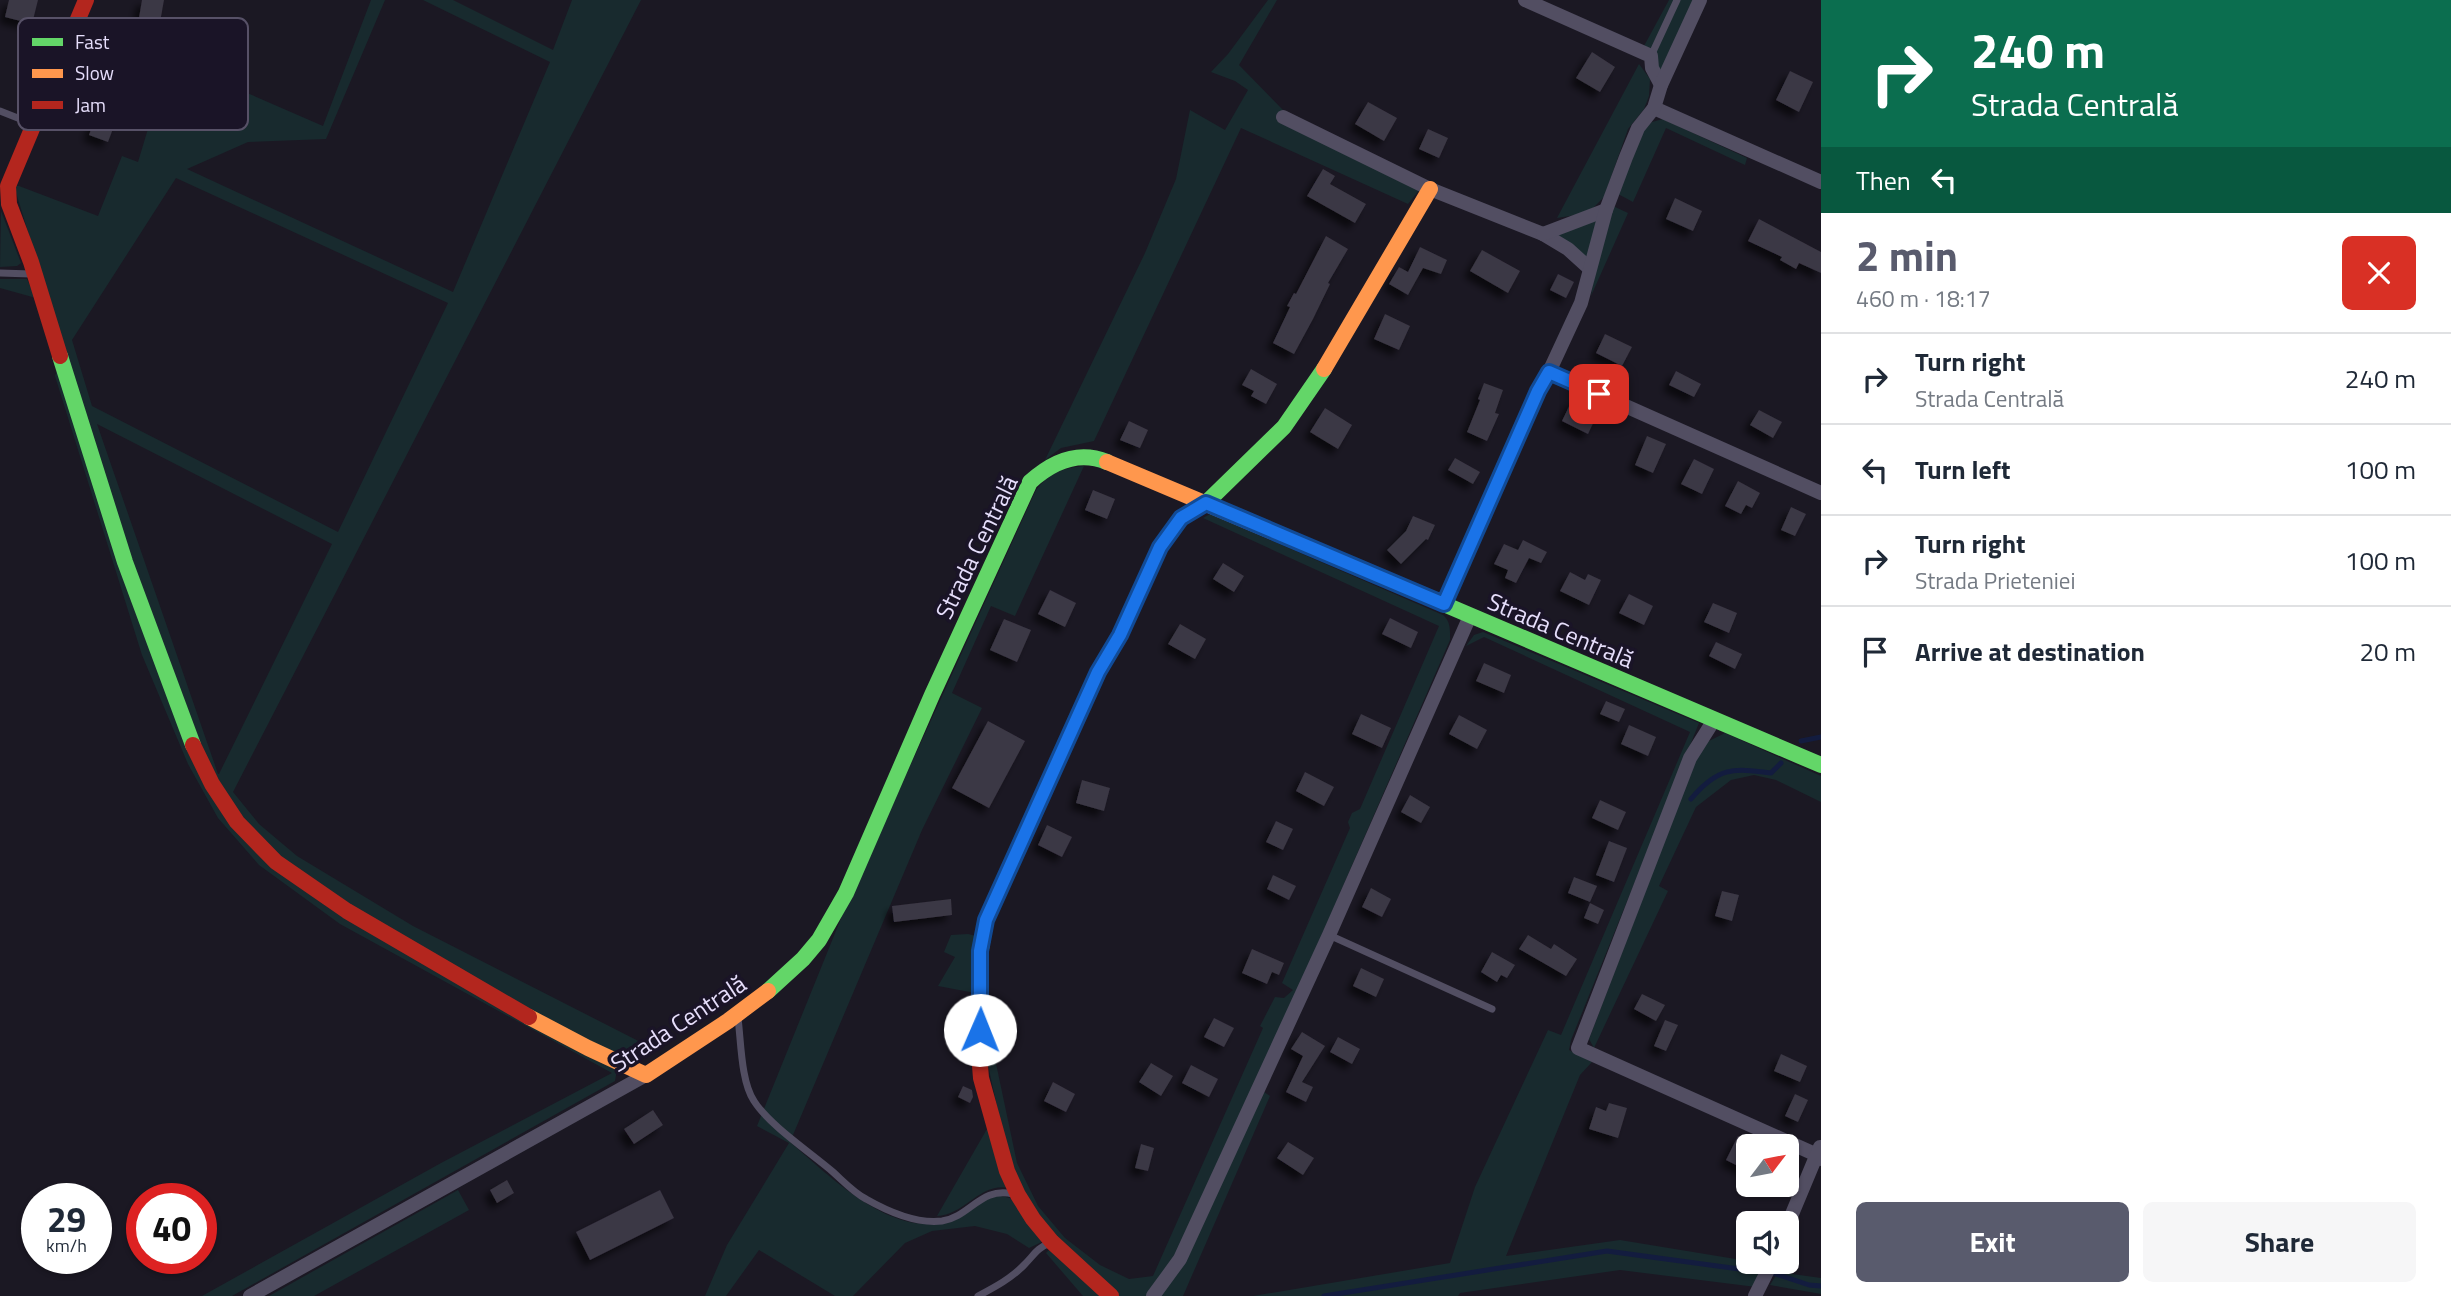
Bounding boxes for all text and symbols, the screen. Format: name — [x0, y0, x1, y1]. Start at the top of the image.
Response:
text: 240 m — [1971, 12, 2105, 87]
legend — [18, 18, 248, 130]
text: Fast — [75, 27, 110, 56]
icon: right — [1856, 28, 1947, 119]
text: Slow — [75, 58, 114, 87]
text: Strada Centrală — [1971, 80, 2179, 128]
text: Jam — [75, 90, 106, 119]
text: Then — [1856, 161, 1911, 200]
icon: left — [1925, 161, 1963, 199]
text: 2 min — [1856, 223, 1958, 287]
button: close — [2342, 236, 2416, 310]
text: 460 m · 18:17 — [1856, 281, 1991, 316]
text: Turn right — [1915, 342, 2026, 381]
text: 240 m — [2345, 359, 2416, 398]
icon: right — [1856, 360, 1894, 398]
pin — [1569, 364, 1629, 424]
icon: arrive — [1580, 375, 1618, 413]
text: Strada Centrală — [1915, 381, 2064, 416]
text: Turn left — [1915, 450, 2010, 489]
text: 100 m — [2345, 450, 2416, 489]
icon: left — [1856, 451, 1894, 489]
street label: Strada Centrală — [926, 469, 1026, 625]
text: Turn right — [1915, 524, 2026, 563]
text: 100 m — [2345, 541, 2416, 580]
icon: right — [1856, 542, 1894, 580]
text: Strada Prieteniei — [1915, 563, 2075, 598]
street label: Strada Centrală — [1482, 583, 1640, 677]
text: Arrive at destination — [1915, 632, 2145, 671]
text: 20 m — [2359, 632, 2416, 671]
icon: arrive — [1856, 633, 1894, 671]
street label: Strada Centrală — [603, 966, 753, 1080]
position arrow — [943, 993, 1017, 1067]
north arrow — [1736, 1134, 1799, 1197]
map controls — [1736, 1134, 1799, 1274]
speed limit sign: 40 — [126, 1183, 217, 1274]
text: 29 — [47, 1192, 86, 1246]
button: Exit — [1856, 1202, 2129, 1282]
button: Share — [2143, 1202, 2416, 1282]
button: sound — [1736, 1211, 1799, 1274]
text: km/h — [46, 1232, 87, 1259]

